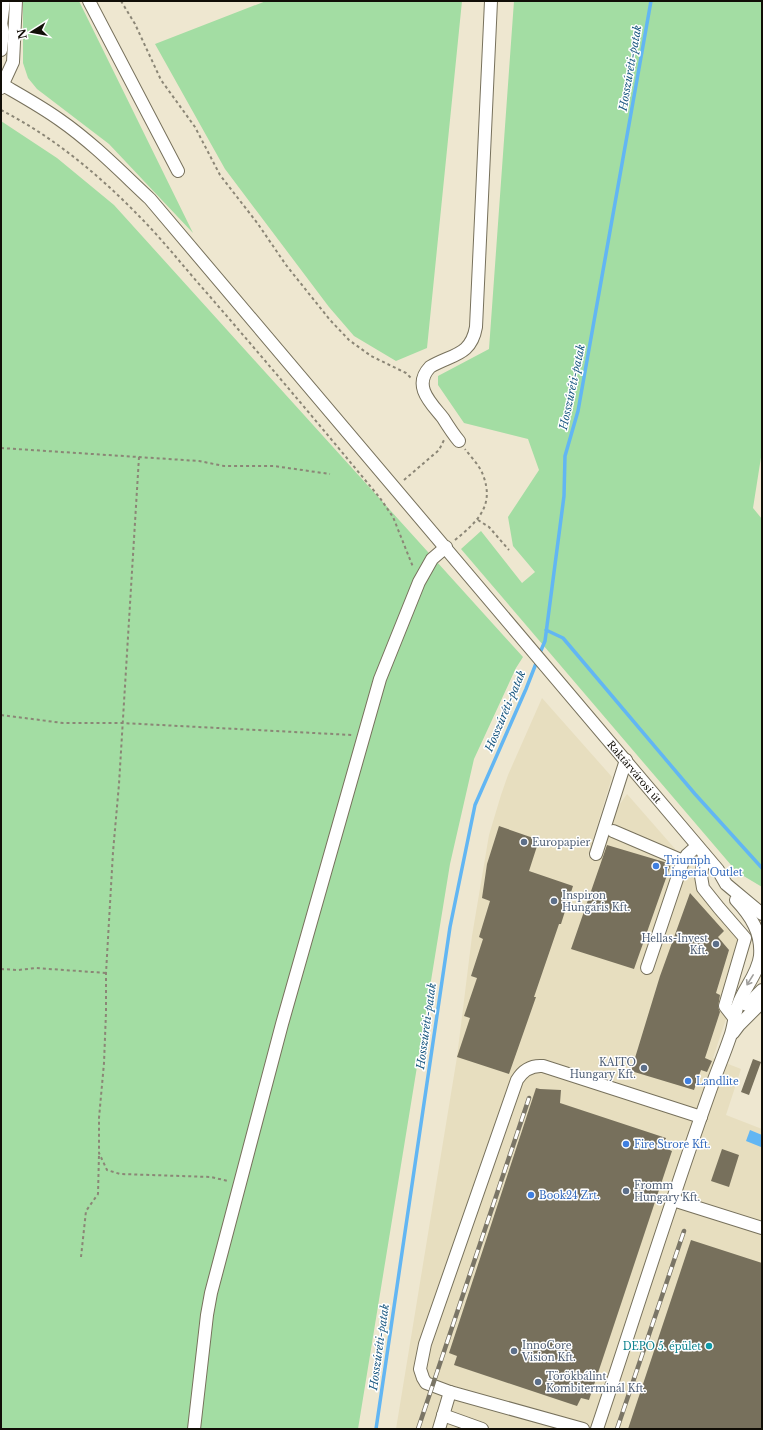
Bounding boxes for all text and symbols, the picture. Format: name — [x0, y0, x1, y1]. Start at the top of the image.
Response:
north arrow — [12, 12, 52, 52]
water label: Hosszúréti-patak — [615, 24, 645, 113]
text: N — [14, 27, 30, 40]
water label: Hosszúréti-patak — [556, 343, 588, 432]
water label: Hosszúréti-patak — [481, 668, 529, 755]
street label: Raktárvárosi út — [604, 738, 665, 806]
place label: Europapier — [532, 836, 590, 849]
marker: Europapier — [519, 837, 529, 847]
place label: Triumph Lingeria Outlet — [664, 854, 743, 879]
marker: Triumph Lingeria Outlet — [651, 861, 661, 871]
place label: Inspiron Hungáris Kft. — [562, 889, 630, 914]
marker: Inspiron Hungáris Kft. — [549, 896, 559, 906]
place label: Hellas-Invest Kft. — [641, 932, 708, 957]
marker: Hellas-Invest Kft. — [711, 939, 721, 949]
one-way arrow — [746, 974, 754, 986]
water label: Hosszúréti-patak — [413, 982, 439, 1071]
place label: KAITO Hungary Kft. — [570, 1056, 636, 1081]
marker: KAITO Hungary Kft. — [639, 1063, 649, 1073]
place label: Landlite — [696, 1075, 739, 1088]
marker: Landlite — [683, 1076, 693, 1086]
place label: Fire Strore Kft. — [634, 1138, 710, 1151]
marker: Fire Strore Kft. — [621, 1139, 631, 1149]
place label: Fromm Hungary Kft. — [634, 1179, 700, 1204]
marker: Fromm Hungary Kft. — [621, 1186, 631, 1196]
place label: Book24 Zrt. — [539, 1189, 600, 1202]
marker: Book24 Zrt. — [526, 1190, 536, 1200]
water label: Hosszúréti-patak — [366, 1303, 392, 1392]
place label: InnoCore Vision Kft. — [521, 1339, 576, 1364]
place label: DEPO 5. épület — [623, 1340, 701, 1353]
marker: DEPO 5. épület — [704, 1341, 714, 1351]
marker: InnoCore Vision Kft. — [509, 1346, 519, 1356]
place label: Törökbálint Kombiterminál Kft. — [546, 1370, 646, 1395]
marker: Törökbálint Kombiterminál Kft. — [533, 1377, 543, 1387]

